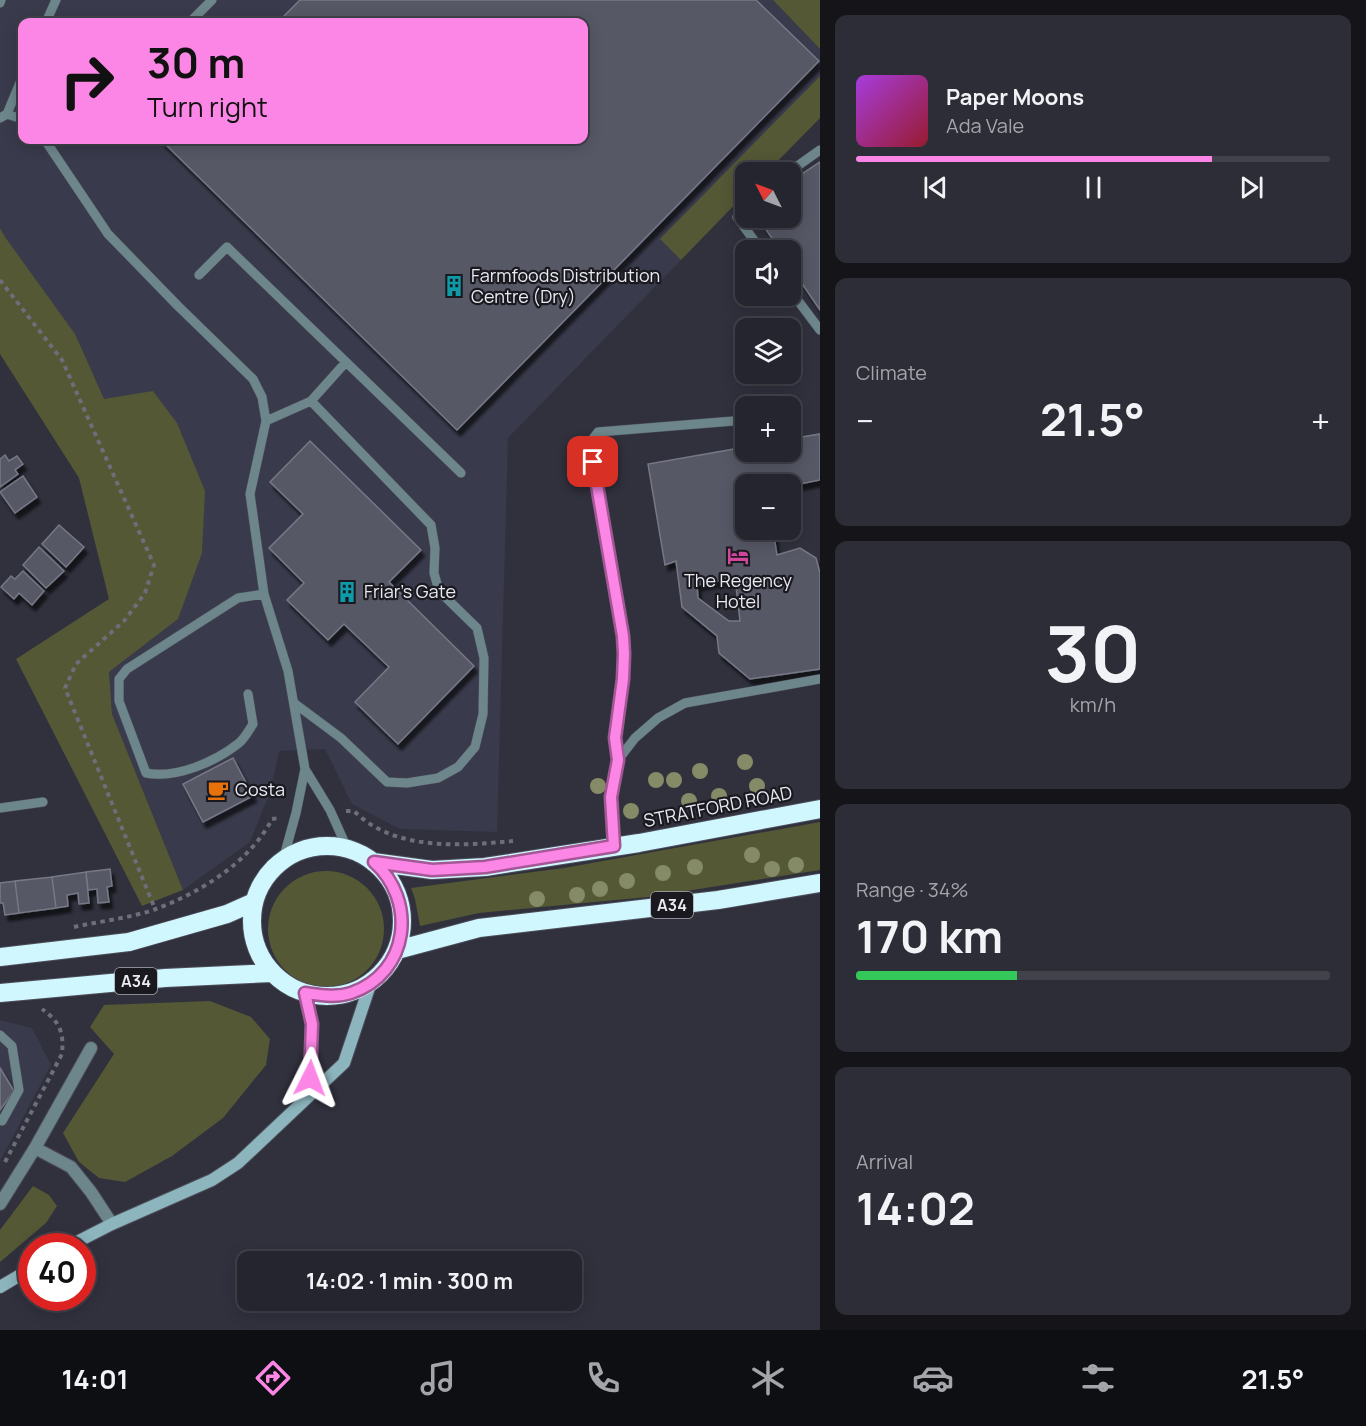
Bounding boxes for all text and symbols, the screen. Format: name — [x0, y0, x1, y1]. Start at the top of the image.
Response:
text: 30 m — [147, 33, 245, 91]
icon: right — [48, 42, 126, 120]
text: Paper Moons — [946, 82, 1084, 112]
text: Turn right — [147, 88, 268, 125]
text: Ada Vale — [946, 112, 1024, 139]
north arrow — [735, 162, 801, 228]
map controls — [735, 162, 801, 540]
icon: previous — [919, 171, 952, 204]
icon: pause — [1077, 171, 1110, 204]
icon: next — [1235, 171, 1268, 204]
button: sound — [735, 240, 801, 306]
place label: Farmfoods Distribution Centre (Dry) — [471, 263, 660, 308]
building icon: Farmfoods Distribution Centre (Dry) — [442, 274, 466, 298]
button: layers — [735, 318, 801, 384]
text: Climate — [856, 359, 927, 386]
text: 21.5° — [1040, 388, 1145, 450]
button: + — [735, 396, 801, 462]
text: − — [856, 398, 874, 443]
text: + — [1311, 398, 1330, 443]
pin — [567, 436, 618, 487]
icon: arrive — [576, 445, 609, 478]
button: − — [735, 474, 801, 540]
hotel icon: The Regency Hotel — [726, 544, 750, 568]
place label: The Regency Hotel — [684, 568, 793, 613]
place label: Friar's Gate — [364, 579, 456, 603]
building icon: Friar's Gate — [335, 580, 359, 604]
text: 30 — [1045, 599, 1141, 705]
text: km/h — [1070, 691, 1116, 718]
place label: Costa — [235, 777, 285, 801]
cafe icon: Costa — [206, 778, 230, 802]
street label: STRATFORD ROAD — [641, 780, 794, 832]
text: Range · 34% — [856, 876, 969, 903]
road number: A34 — [651, 892, 693, 918]
text: 170 km — [856, 905, 1003, 967]
road number: A34 — [115, 968, 157, 994]
position arrow — [278, 1046, 342, 1110]
text: Arrival — [856, 1148, 913, 1175]
text: 14:02 — [856, 1177, 975, 1239]
speed limit sign: 40 — [18, 1233, 96, 1311]
text: 14:02 · 1 min · 300 m — [306, 1266, 513, 1296]
icon: directions — [252, 1357, 294, 1399]
icon: music — [417, 1357, 459, 1399]
icon: phone — [582, 1357, 624, 1399]
icon: climate — [747, 1357, 789, 1399]
icon: car — [912, 1357, 954, 1399]
icon: filters — [1077, 1357, 1119, 1399]
text: 14:01 — [61, 1360, 129, 1397]
text: 21.5° — [1241, 1360, 1304, 1397]

